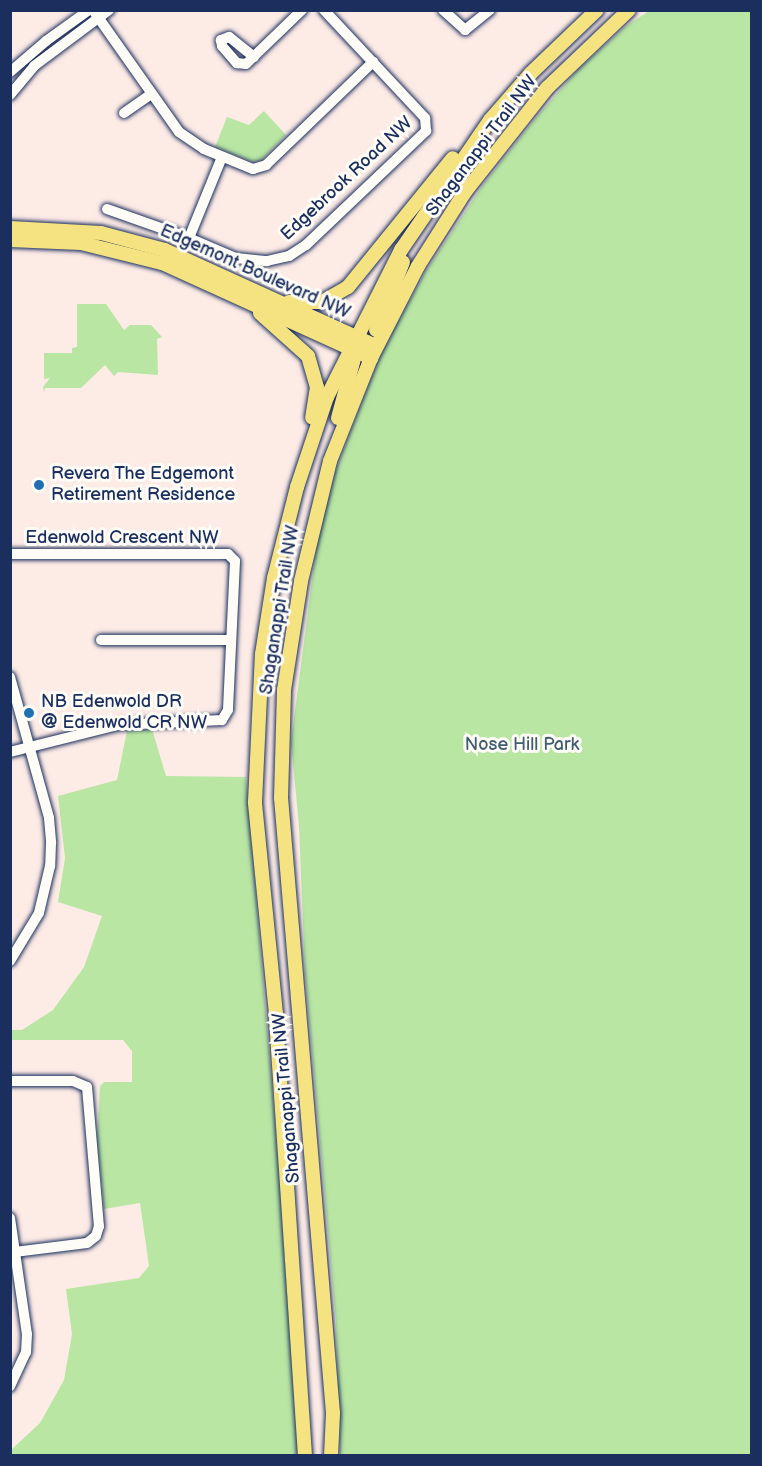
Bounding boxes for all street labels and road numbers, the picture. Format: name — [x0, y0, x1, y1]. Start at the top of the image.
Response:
street label: Shaganappi Trail NW — [422, 71, 542, 221]
street label: Edgebrook Road NW — [277, 112, 417, 246]
street label: Edgemont Boulevard NW — [157, 220, 353, 324]
street label: Shaganappi Trail NW — [256, 524, 304, 696]
street label: Edenwold Crescent NW — [25, 527, 219, 549]
street label: Shaganappi Trail NW — [269, 1012, 305, 1184]

